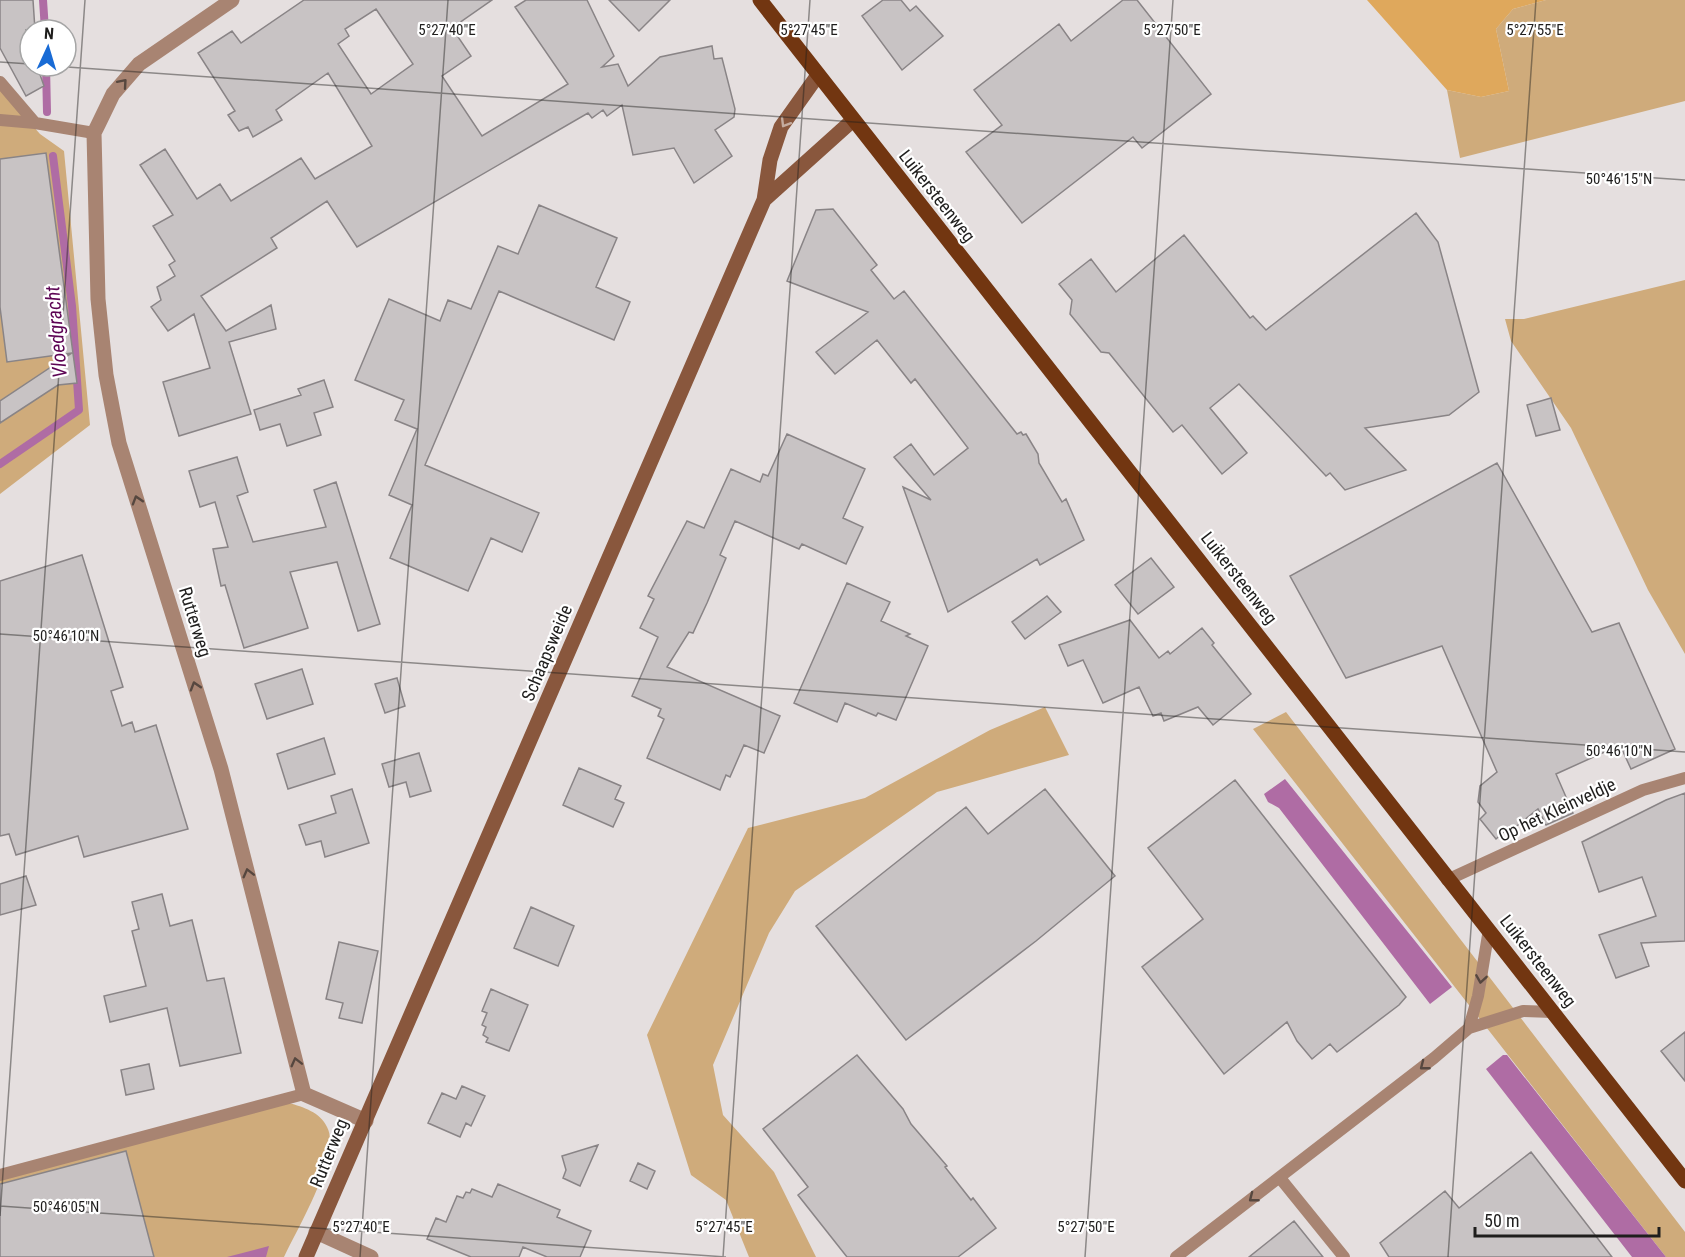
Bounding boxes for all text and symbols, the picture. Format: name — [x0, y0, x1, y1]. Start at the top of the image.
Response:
north arrow — [18, 18, 78, 78]
text: 5°27'40"E — [418, 21, 476, 39]
text: 5°27'45"E — [780, 21, 838, 39]
text: 5°27'50"E — [1143, 21, 1201, 39]
text: 5°27'55"E — [1506, 21, 1564, 39]
text: N — [43, 24, 55, 43]
one-way arrow — [116, 79, 127, 90]
one-way arrow — [781, 117, 792, 127]
street label: Luikersteenweg — [895, 145, 980, 246]
text: 50°46'15"N — [1586, 170, 1652, 188]
water label: Vloedgracht — [40, 285, 72, 379]
one-way arrow — [132, 495, 144, 506]
street label: Luikersteenweg — [1197, 527, 1282, 628]
street label: Rutterweg — [175, 584, 216, 659]
street label: Schaapsweide — [517, 602, 576, 704]
text: 50°46'10"N — [33, 627, 99, 645]
one-way arrow — [190, 681, 202, 692]
text: 50°46'10"N — [1586, 742, 1652, 760]
street label: Op het Kleinveldje — [1495, 773, 1619, 846]
one-way arrow — [242, 868, 255, 878]
street label: Luikersteenweg — [1496, 910, 1581, 1011]
one-way arrow — [1475, 973, 1488, 983]
one-way arrow — [290, 1057, 303, 1067]
one-way arrow — [1420, 1059, 1431, 1070]
street label: Rutterweg — [305, 1116, 352, 1190]
one-way arrow — [1249, 1191, 1260, 1202]
text: 50°46'05"N — [33, 1198, 99, 1216]
scale bar — [1475, 1200, 1660, 1238]
text: 50 m — [1484, 1210, 1519, 1231]
text: 5°27'40"E — [332, 1218, 390, 1236]
text: 5°27'45"E — [695, 1218, 753, 1236]
text: 5°27'50"E — [1057, 1218, 1115, 1236]

